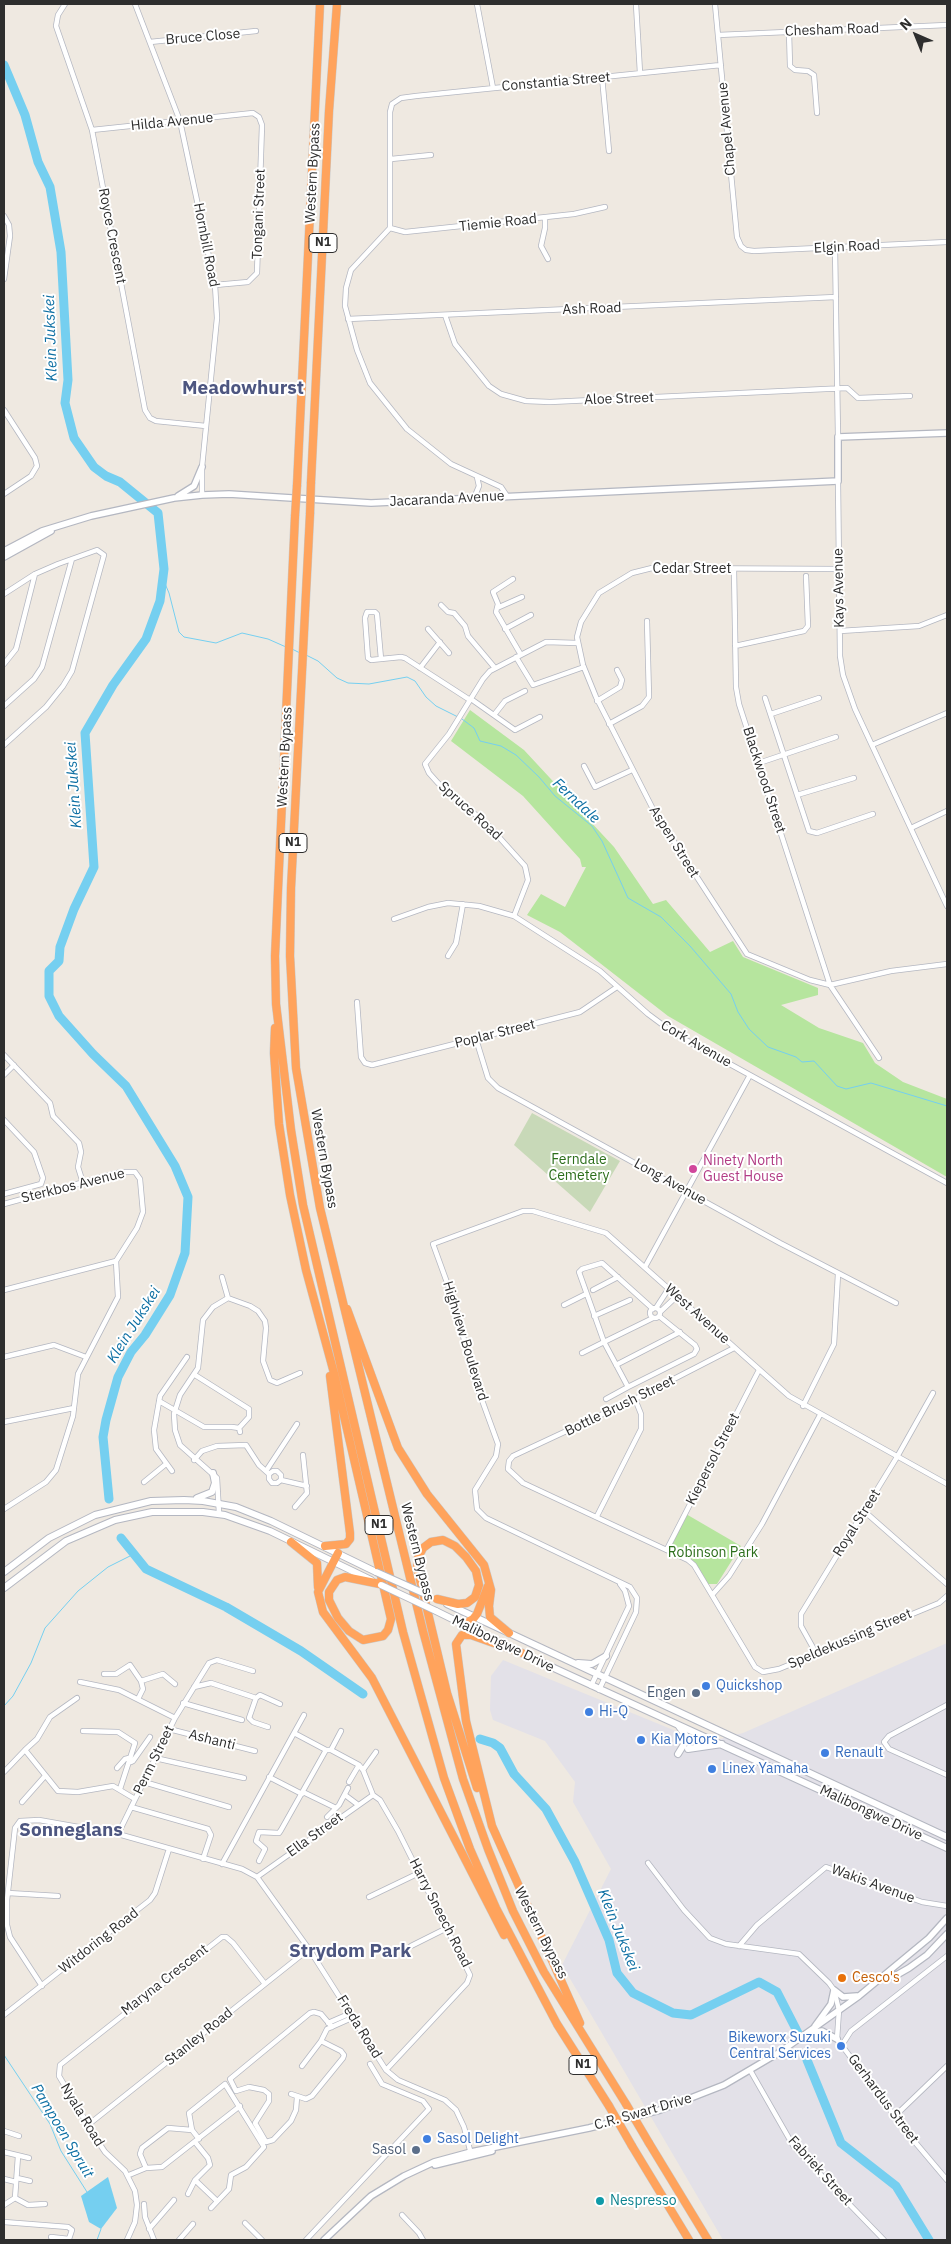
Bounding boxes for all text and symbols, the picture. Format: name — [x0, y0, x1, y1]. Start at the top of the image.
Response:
north arrow — [891, 10, 941, 60]
text: N — [896, 14, 915, 34]
street label: Chesham Road — [785, 20, 879, 40]
street label: Bruce Close — [165, 25, 241, 49]
street label: Constantia Street — [501, 69, 611, 95]
street label: Chapel Avenue — [715, 82, 739, 176]
street label: Hilda Avenue — [130, 109, 214, 135]
street label: Western Bypass — [302, 122, 324, 224]
street label: Tongani Street — [249, 168, 269, 260]
street label: Royce Crescent — [94, 187, 130, 285]
street label: Hornbill Road — [190, 201, 222, 289]
street label: Tiemie Road — [458, 211, 538, 235]
road number: N1 — [309, 234, 337, 252]
street label: Elgin Road — [813, 237, 881, 257]
water label: Klein Jukskei — [40, 294, 62, 382]
street label: Ash Road — [562, 300, 622, 318]
district label: Meadowhurst — [182, 378, 304, 400]
street label: Aloe Street — [584, 389, 654, 409]
street label: Jacaranda Avenue — [389, 488, 505, 510]
street label: Kays Avenue — [830, 548, 848, 628]
street label: Cedar Street — [653, 561, 731, 577]
street label: Western Bypass — [274, 706, 296, 808]
street label: Blackwood Street — [739, 725, 789, 835]
water label: Klein Jukskei — [62, 741, 86, 829]
water label: Ferndale — [549, 775, 603, 827]
street label: Spruce Road — [435, 778, 505, 844]
street label: Aspen Street — [645, 803, 703, 881]
road number: N1 — [279, 834, 307, 852]
street label: Poplar Street — [453, 1016, 537, 1052]
street label: Cork Avenue — [658, 1017, 734, 1071]
street label: Western Bypass — [307, 1108, 341, 1210]
park label: Ferndale Cemetery — [548, 1152, 610, 1184]
place label: Ninety North Guest House — [703, 1153, 783, 1186]
street label: Long Avenue — [631, 1155, 709, 1209]
marker: Ninety North Guest House — [687, 1163, 699, 1175]
street label: Sterkbos Avenue — [20, 1165, 126, 1207]
street label: Highview Boulevard — [439, 1279, 491, 1403]
street label: West Avenue — [661, 1280, 733, 1348]
water label: Klein Jukskei — [103, 1283, 165, 1367]
street label: Bottle Brush Street — [562, 1372, 678, 1440]
street label: Kiepersol Street — [683, 1410, 743, 1508]
street label: Royal Street — [830, 1486, 884, 1560]
street label: Western Bypass — [397, 1501, 437, 1603]
road number: N1 — [365, 1516, 393, 1534]
park label: Robinson Park — [668, 1545, 758, 1561]
street label: Speldekussing Street — [786, 1605, 914, 1673]
street label: Malibongwe Drive — [449, 1612, 557, 1676]
place label: Quickshop — [716, 1678, 782, 1694]
marker: Quickshop — [700, 1680, 712, 1692]
place label: Engen — [647, 1685, 686, 1701]
marker: Engen — [690, 1687, 702, 1699]
place label: Hi-Q — [599, 1704, 628, 1720]
marker: Hi-Q — [583, 1706, 595, 1718]
street label: Perm Street — [130, 1723, 178, 1797]
street label: Ashanti — [187, 1726, 237, 1754]
place label: Kia Motors — [651, 1732, 718, 1748]
marker: Kia Motors — [635, 1734, 647, 1746]
place label: Renault — [835, 1745, 883, 1761]
marker: Renault — [819, 1747, 831, 1759]
place label: Linex Yamaha — [722, 1761, 809, 1777]
marker: Linex Yamaha — [706, 1763, 718, 1775]
street label: Malibongwe Drive — [817, 1782, 925, 1844]
street label: Ella Street — [284, 1809, 346, 1861]
district label: Sonneglans — [19, 1820, 123, 1842]
street label: Harry Sneech Road — [405, 1856, 475, 1970]
street label: Wakis Avenue — [829, 1861, 917, 1907]
street label: Western Bypass — [511, 1884, 571, 1982]
water label: Klein Jukskei — [593, 1886, 643, 1974]
street label: Witdoring Road — [56, 1905, 142, 1977]
street label: Maryna Crescent — [118, 1941, 212, 2019]
district label: Strydom Park — [289, 1941, 411, 1963]
place label: Cesco's — [852, 1970, 900, 1986]
marker: Cesco's — [836, 1972, 848, 1984]
street label: Freda Road — [333, 1992, 385, 2062]
street label: Stanley Road — [162, 2005, 236, 2069]
place label: Bikeworx Suzuki Central Services — [728, 2030, 831, 2062]
marker: Bikeworx Suzuki Central Services — [835, 2040, 847, 2052]
street label: Gerhardus Street — [844, 2051, 922, 2147]
road number: N1 — [569, 2056, 597, 2074]
street label: Nyala Road — [57, 2080, 107, 2150]
water label: Pampoen Spruit — [27, 2081, 97, 2181]
street label: C.R. Swart Drive — [592, 2090, 694, 2134]
place label: Sasol Delight — [437, 2131, 519, 2147]
marker: Sasol Delight — [421, 2133, 433, 2145]
street label: Fabriek Street — [784, 2133, 856, 2209]
place label: Sasol — [372, 2142, 406, 2158]
marker: Sasol — [410, 2144, 422, 2156]
place label: Nespresso — [610, 2193, 677, 2209]
marker: Nespresso — [594, 2195, 606, 2207]

